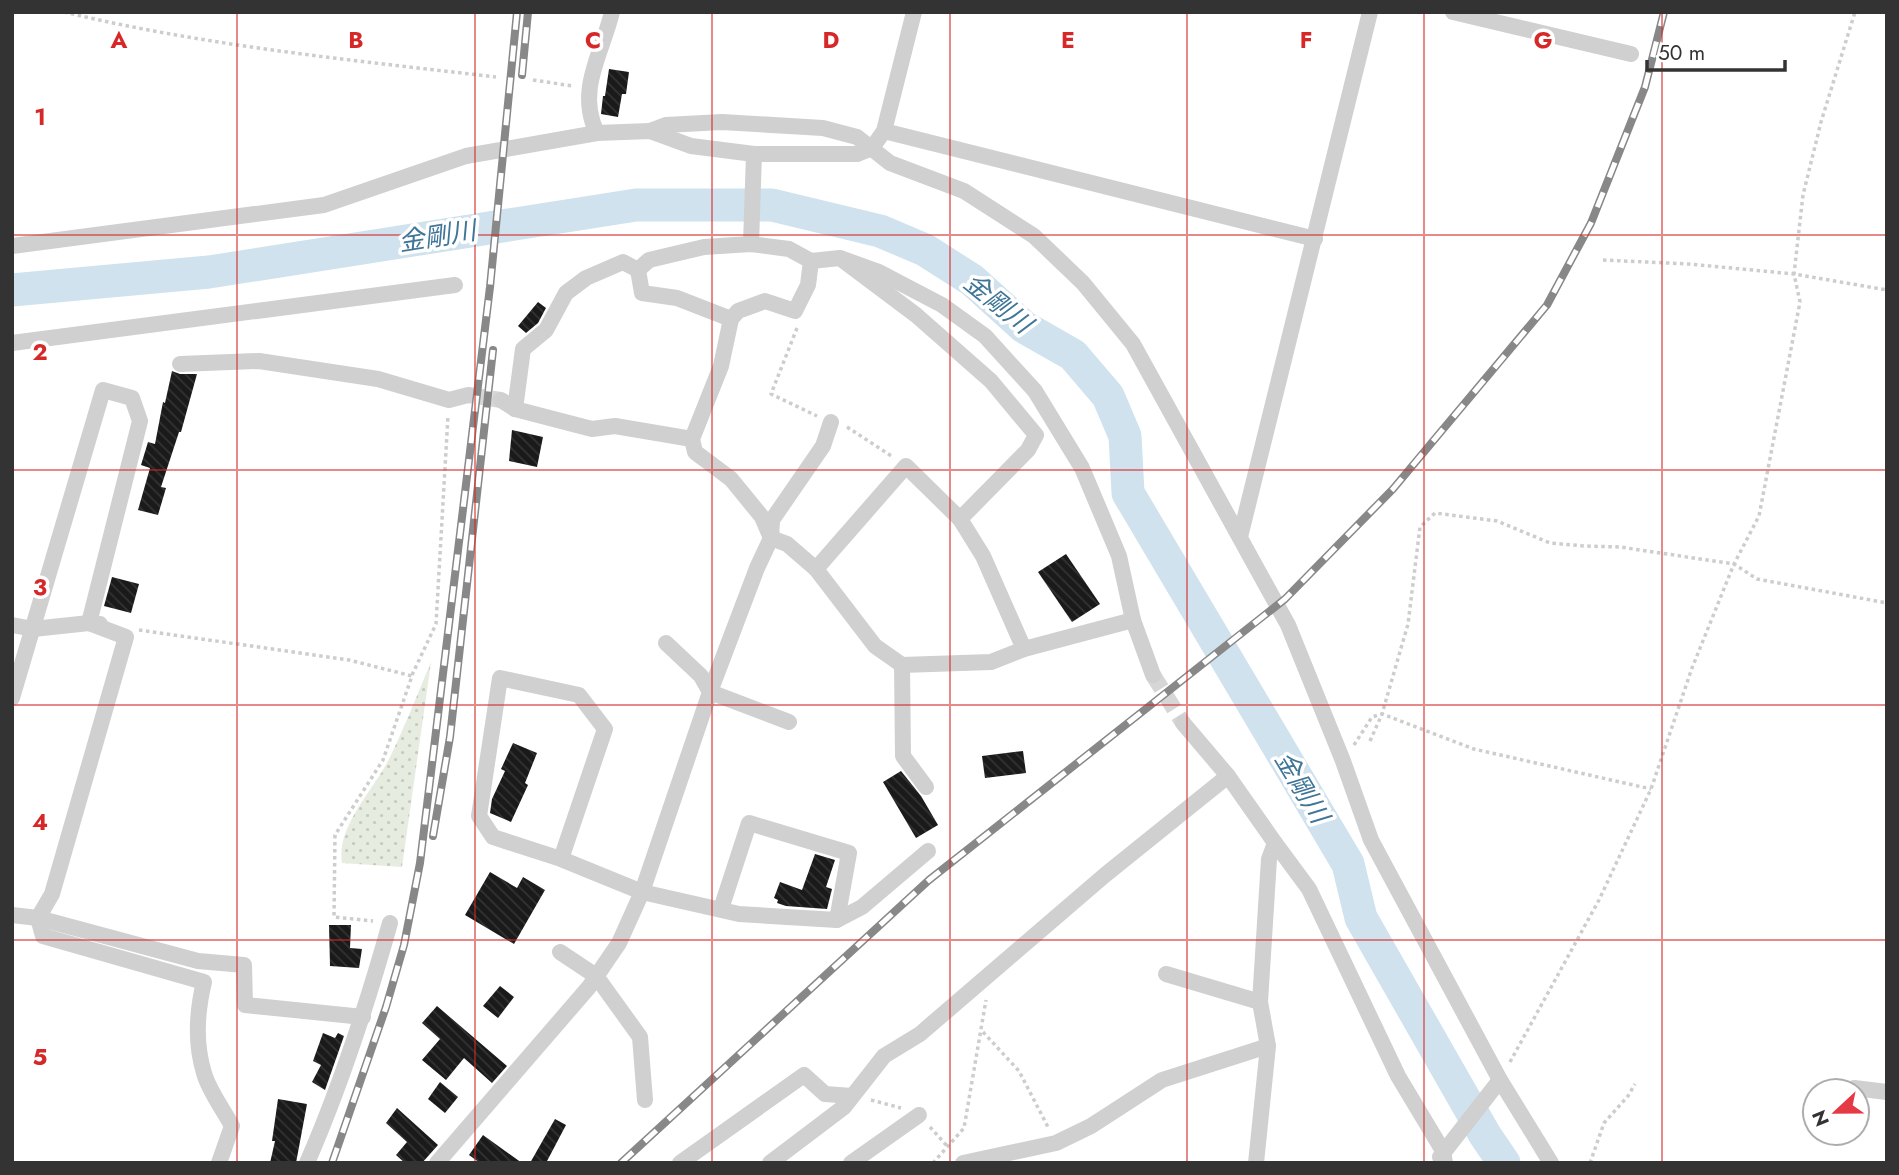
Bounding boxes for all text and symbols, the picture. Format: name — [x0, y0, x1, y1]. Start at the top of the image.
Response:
text: A — [110, 23, 128, 57]
text: B — [348, 23, 364, 57]
text: C — [585, 23, 601, 57]
text: D — [823, 23, 840, 57]
text: E — [1061, 23, 1075, 57]
text: F — [1300, 23, 1312, 57]
text: G — [1534, 23, 1552, 57]
scale bar — [1647, 28, 1785, 72]
text: 50 m — [1658, 38, 1705, 68]
text: 1 — [34, 100, 46, 134]
water label: 金剛川 — [396, 211, 481, 261]
water label: 金剛川 — [956, 264, 1043, 344]
text: 2 — [32, 335, 48, 369]
text: 3 — [33, 570, 47, 604]
water label: 金剛川 — [1266, 744, 1340, 833]
text: 4 — [32, 805, 48, 839]
text: 5 — [33, 1040, 47, 1074]
north arrow — [1801, 1077, 1871, 1147]
text: N — [1805, 1106, 1836, 1130]

